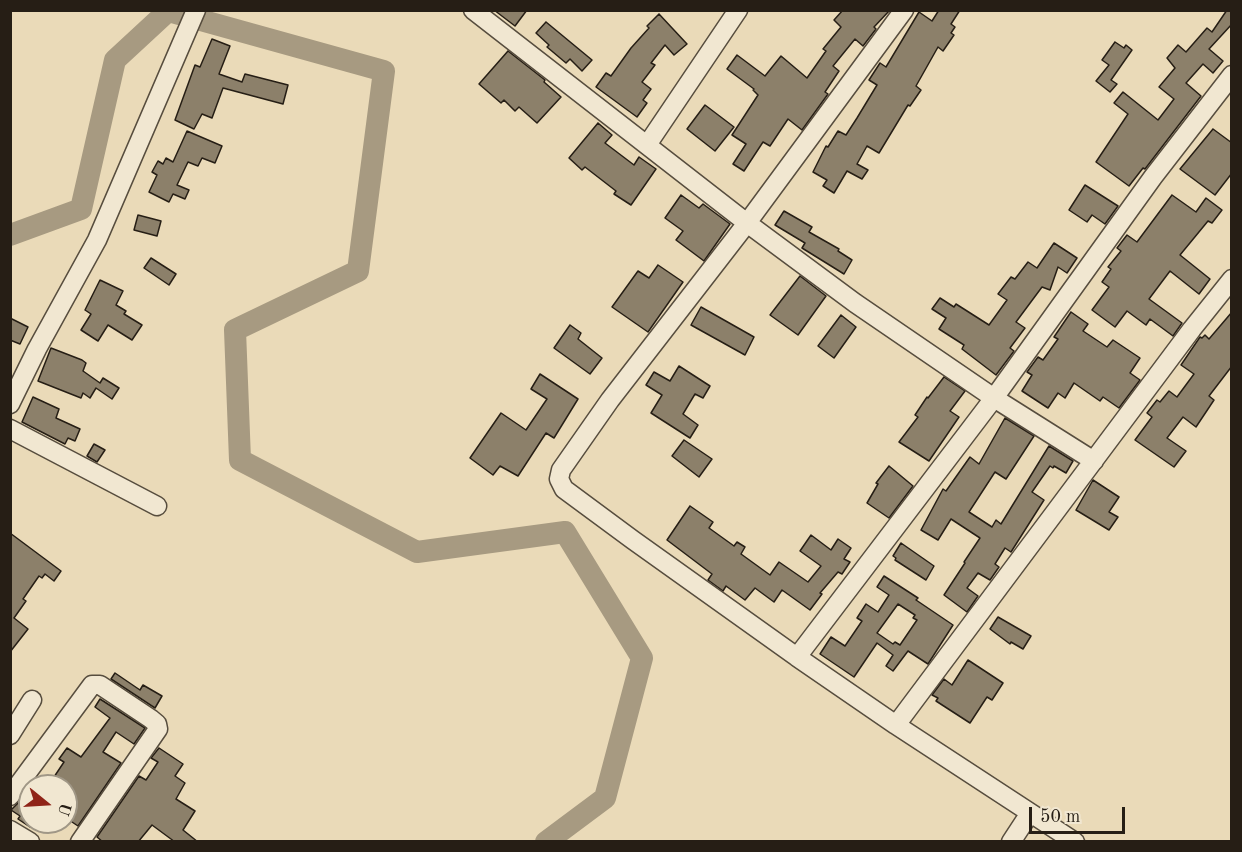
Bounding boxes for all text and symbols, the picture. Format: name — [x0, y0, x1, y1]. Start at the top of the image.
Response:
north arrow — [18, 774, 78, 834]
scale bar — [1032, 795, 1128, 833]
text: U — [54, 800, 73, 817]
text: 50 m — [1040, 808, 1080, 826]

